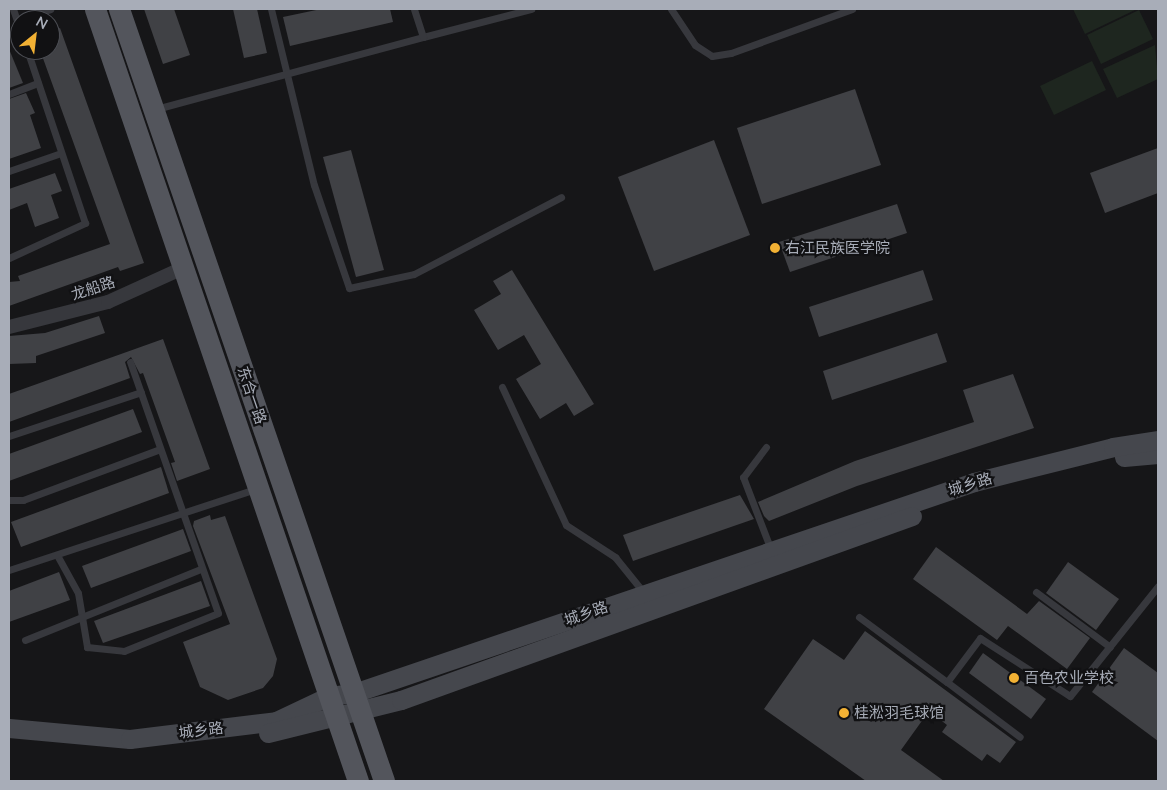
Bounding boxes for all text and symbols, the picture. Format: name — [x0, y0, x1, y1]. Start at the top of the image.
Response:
north arrow — [10, 10, 60, 60]
text: N — [33, 12, 51, 32]
place label: 右江民族医学院 — [785, 239, 890, 257]
marker: 右江民族医学院 — [769, 242, 781, 254]
street label: 龙船路 — [69, 272, 117, 304]
street label: 东合一路 — [234, 364, 270, 426]
street label: 城乡路 — [946, 469, 994, 499]
street label: 城乡路 — [562, 597, 610, 629]
place label: 百色农业学校 — [1024, 669, 1114, 687]
marker: 百色农业学校 — [1008, 672, 1020, 684]
place label: 桂淞羽毛球馆 — [854, 704, 944, 722]
marker: 桂淞羽毛球馆 — [838, 707, 850, 719]
street label: 城乡路 — [178, 718, 224, 742]

